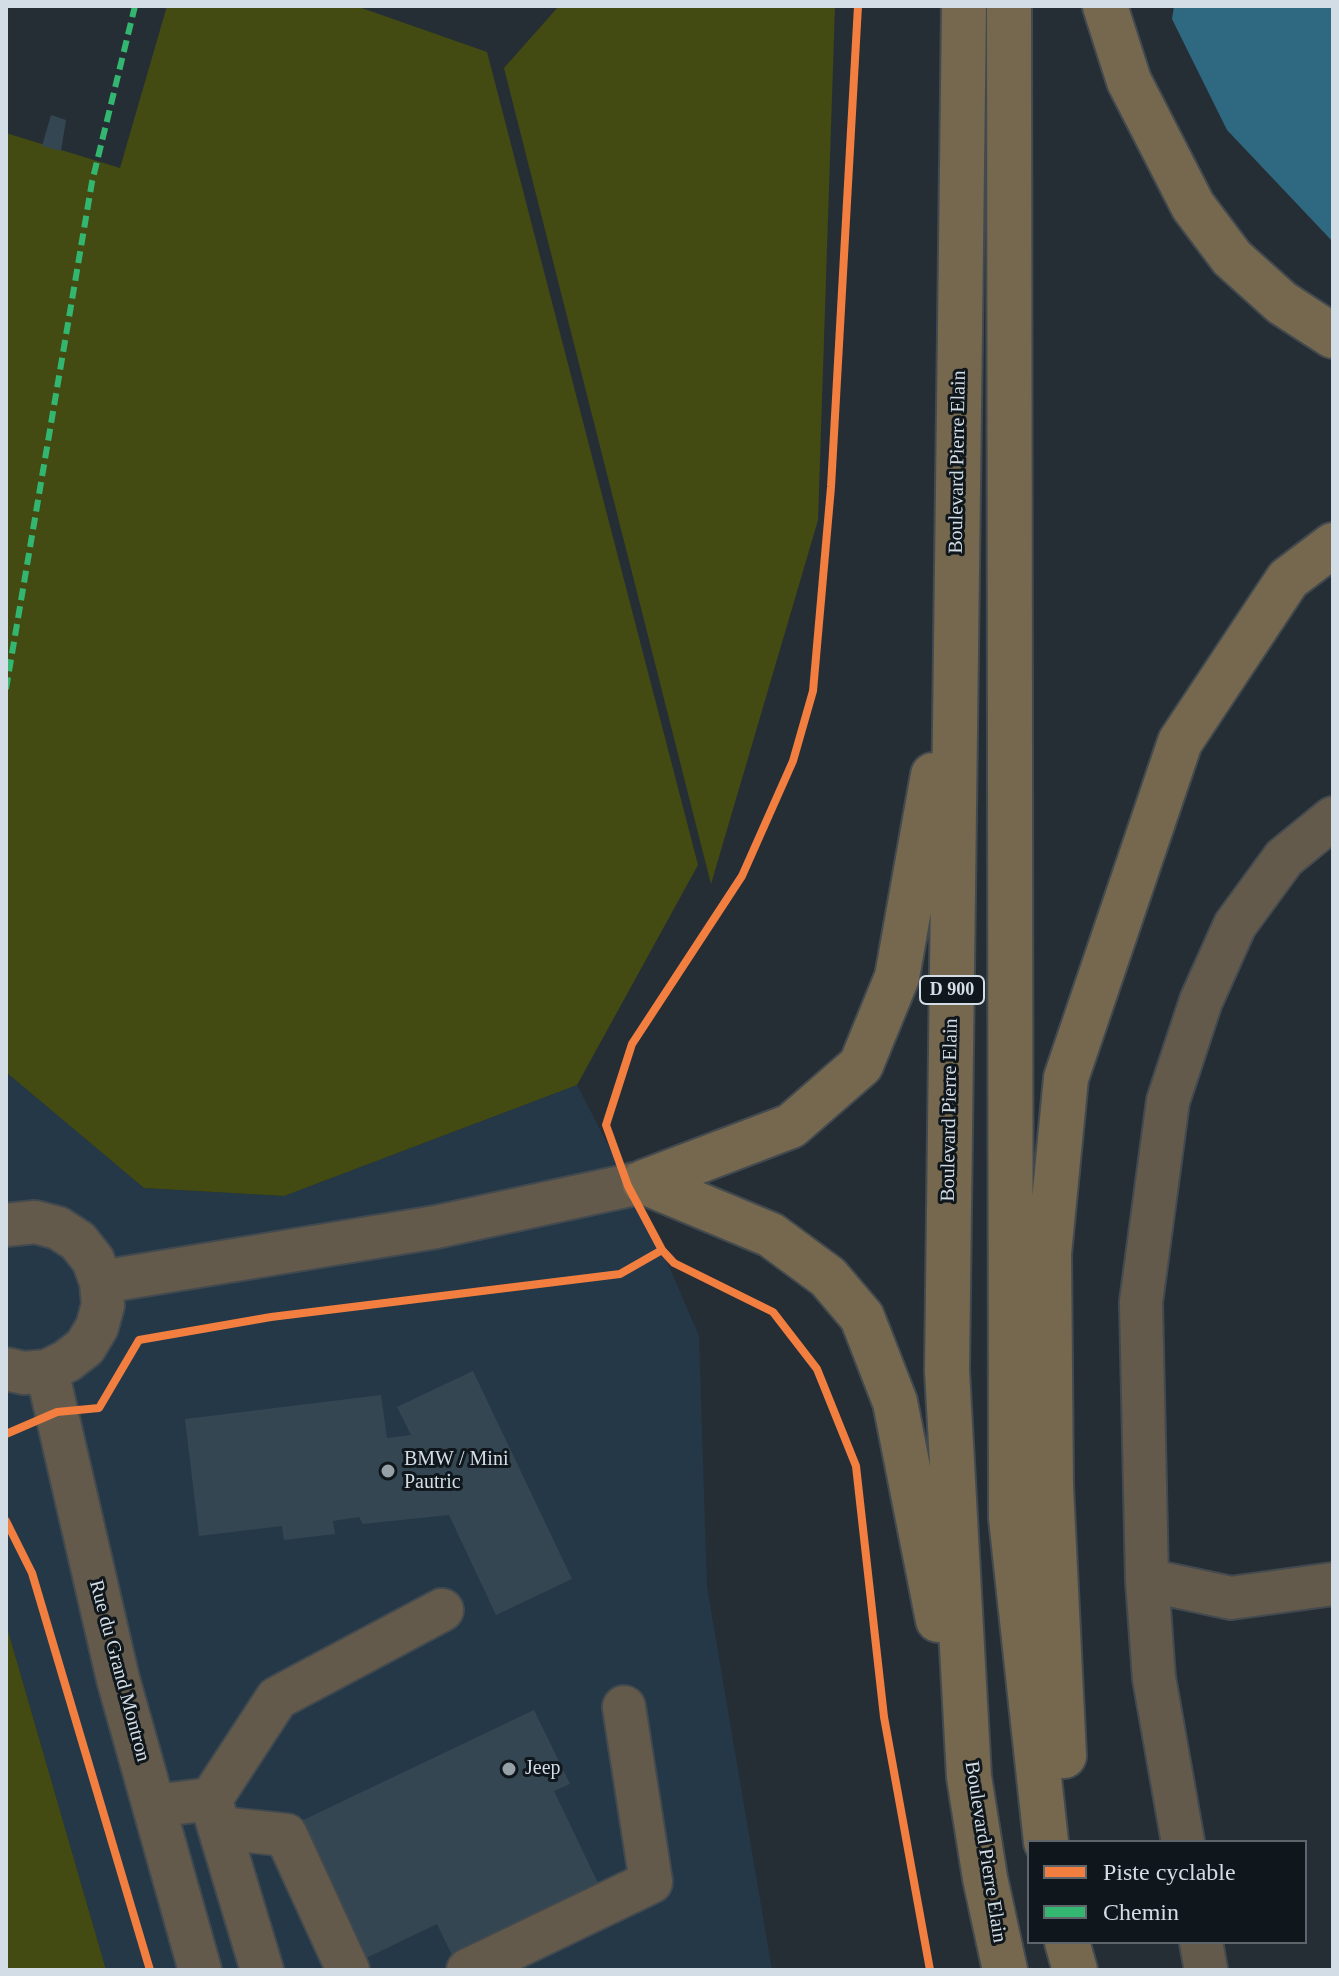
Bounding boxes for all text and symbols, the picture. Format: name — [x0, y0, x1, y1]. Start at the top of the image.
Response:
street label: Boulevard Pierre Elain — [944, 370, 972, 554]
road number: D 900 — [920, 976, 984, 1004]
street label: Boulevard Pierre Elain — [936, 1018, 964, 1202]
place label: BMW / Mini Pautric — [404, 1448, 508, 1495]
marker: BMW / Mini Pautric — [379, 1462, 397, 1480]
street label: Rue du Grand Montron — [83, 1577, 155, 1765]
place label: Jeep — [525, 1757, 561, 1781]
marker: Jeep — [500, 1760, 518, 1778]
street label: Boulevard Pierre Elain — [959, 1760, 1011, 1944]
legend — [1027, 1840, 1307, 1944]
text: Piste cyclable — [1103, 1859, 1236, 1885]
text: Chemin — [1103, 1899, 1179, 1925]

